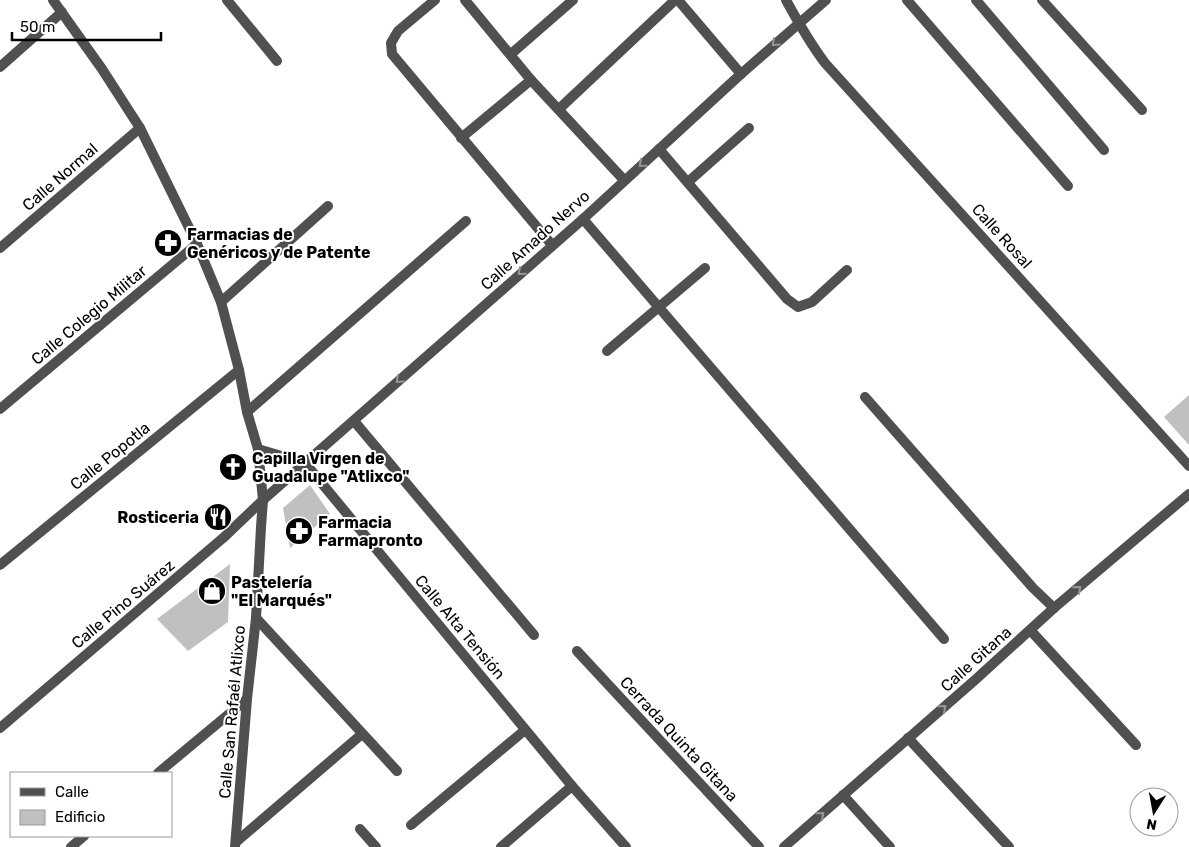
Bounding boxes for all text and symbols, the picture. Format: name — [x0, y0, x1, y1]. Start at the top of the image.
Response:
scale bar — [12, 10, 161, 42]
text: 50 m — [20, 18, 55, 36]
one-way arrow — [772, 37, 781, 46]
street label: Calle Normal — [18, 139, 102, 215]
one-way arrow — [639, 158, 648, 167]
street label: Calle Amado Nervo — [477, 186, 593, 294]
street label: Calle Rosal — [968, 200, 1036, 272]
place label: Farmacias de Genéricos y de Patente — [187, 225, 370, 262]
pharmacy icon: Farmacias de Genéricos y de Patente — [153, 228, 183, 258]
street label: Calle Colegio Militar — [27, 261, 151, 369]
one-way arrow — [518, 267, 527, 275]
one-way arrow — [396, 374, 405, 383]
street label: Calle Popotla — [66, 418, 154, 494]
place label: Capilla Virgen de Guadalupe "Atlixco" — [252, 449, 410, 486]
church icon: Capilla Virgen de Guadalupe "Atlixco" — [218, 452, 248, 482]
restaurant icon: Rosticeria — [203, 502, 233, 532]
place label: Rosticeria — [117, 508, 199, 527]
place label: Farmacia Farmapronto — [318, 513, 423, 550]
pharmacy icon: Farmacia Farmapronto — [284, 516, 314, 546]
street label: Calle Pino Suárez — [68, 555, 178, 653]
street label: Calle Alta Tensión — [411, 571, 509, 683]
place label: Pastelería "El Marqués" — [231, 573, 332, 610]
shop icon: Pastelería "El Marqués" — [197, 576, 227, 606]
one-way arrow — [1072, 585, 1081, 594]
street label: Calle Gitana — [937, 622, 1015, 696]
street label: Calle San Rafaél Atlixco — [215, 625, 249, 799]
street label: Cerrada Quinta Gitana — [616, 673, 742, 805]
one-way arrow — [937, 705, 946, 714]
legend — [10, 772, 172, 837]
text: Calle — [55, 783, 89, 801]
north arrow — [1129, 787, 1179, 837]
text: Edificio — [55, 808, 105, 826]
one-way arrow — [815, 812, 824, 821]
text: N — [1145, 815, 1158, 834]

